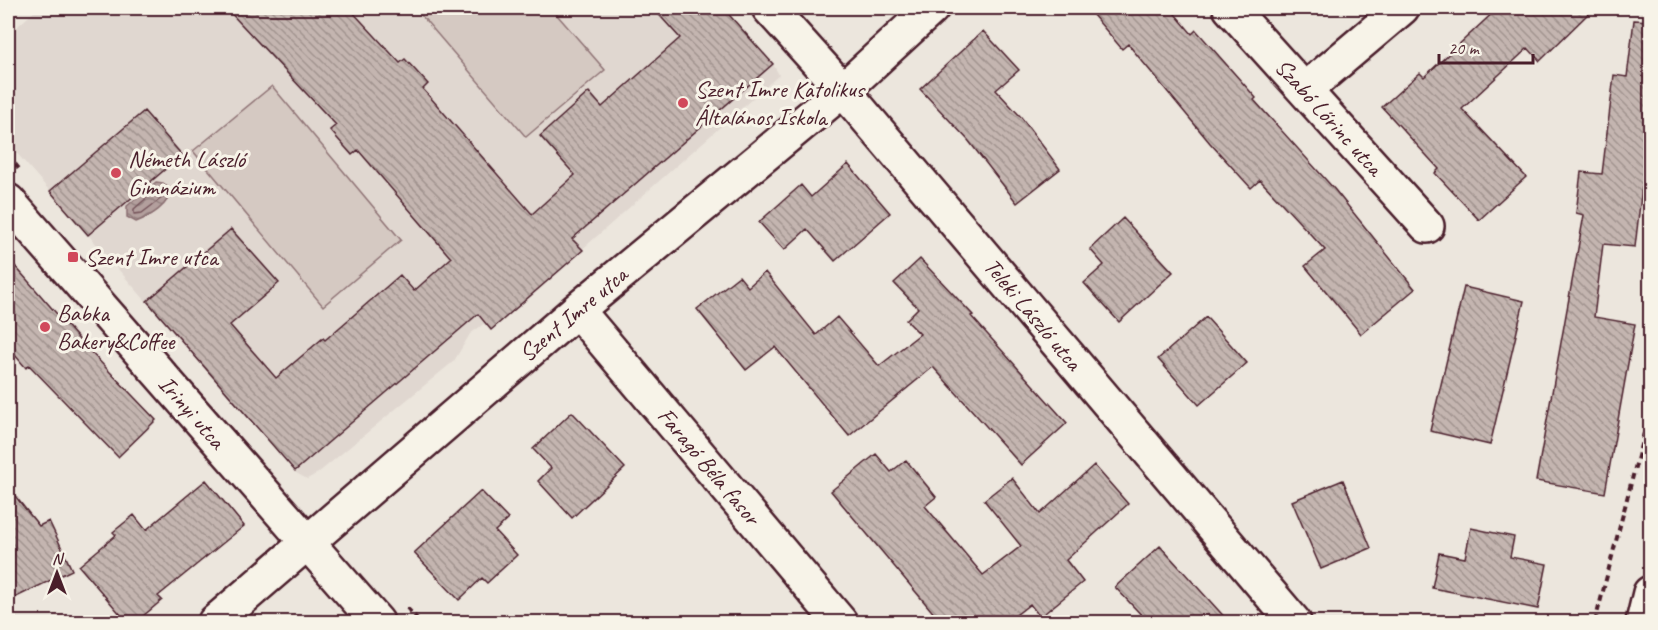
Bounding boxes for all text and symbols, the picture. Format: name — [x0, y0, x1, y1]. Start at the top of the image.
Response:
scale bar — [1439, 27, 1534, 65]
text: 20 m — [1448, 37, 1481, 59]
street label: Szabó Lőrinc utca — [1268, 52, 1391, 183]
place label: Szent Imre Katolikus Általános Iskola — [695, 74, 866, 132]
marker: Szent Imre Katolikus Általános Iskola — [676, 96, 690, 110]
place label: Németh László Gimnázium — [128, 144, 249, 202]
marker: Németh László Gimnázium — [109, 166, 123, 180]
place label: Szent Imre utca — [85, 242, 220, 272]
marker: Szent Imre utca — [66, 250, 80, 264]
street label: Teleki László utca — [977, 252, 1090, 377]
street label: Szent Imre utca — [513, 259, 635, 368]
place label: Babka Bakery&Coffee — [57, 298, 176, 356]
marker: Babka Bakery&Coffee — [38, 320, 52, 334]
street label: Irinyi utca — [152, 369, 233, 456]
street label: Faragó Béla fasor — [651, 401, 768, 533]
north arrow — [27, 543, 87, 603]
text: N — [52, 549, 65, 569]

